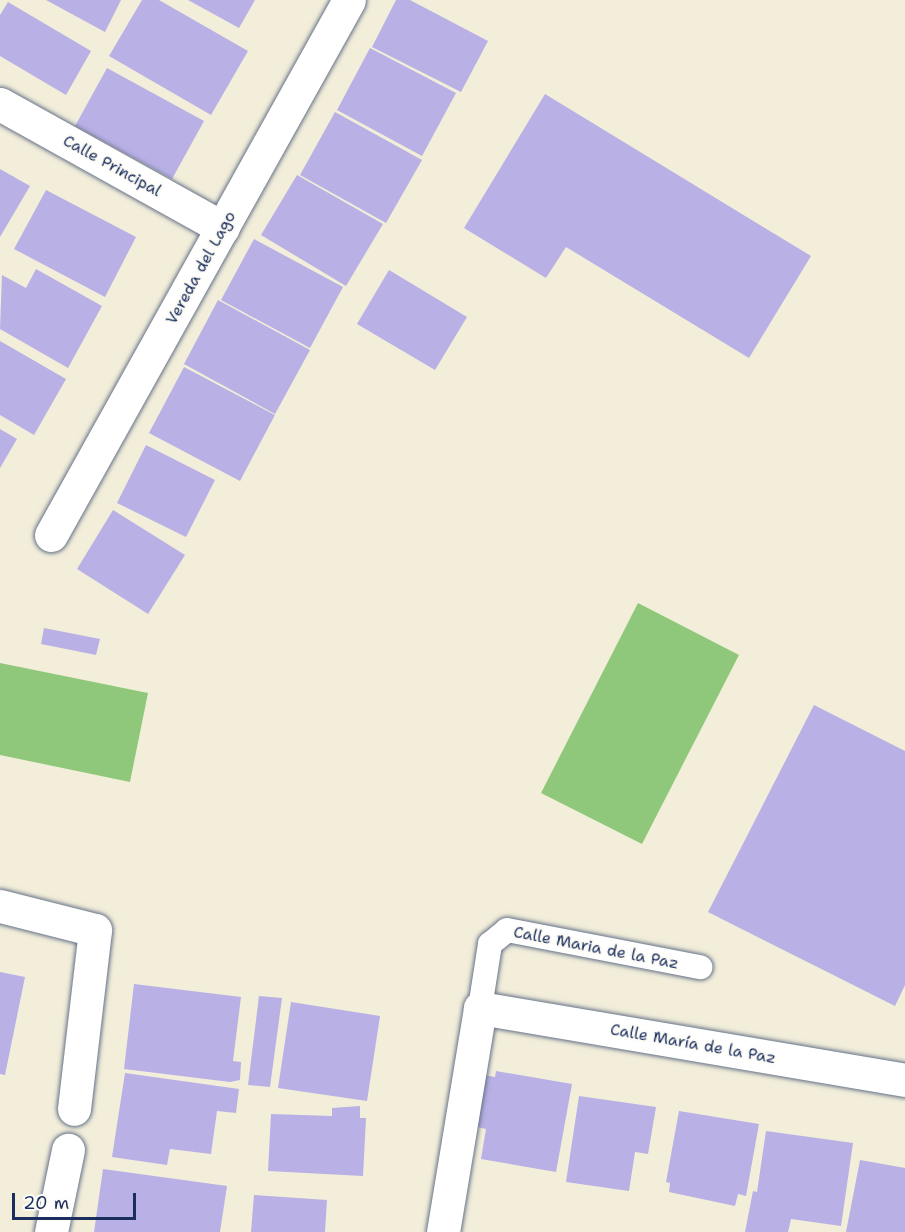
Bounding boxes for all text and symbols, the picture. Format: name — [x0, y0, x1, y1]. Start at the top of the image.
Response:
street label: Calle Principal — [60, 131, 164, 201]
street label: Vereda del Lago — [162, 208, 240, 328]
street label: Calle Maria de la Paz — [512, 923, 680, 973]
street label: Calle María de la Paz — [609, 1020, 777, 1068]
scale bar — [15, 1181, 140, 1219]
text: 20 m — [23, 1191, 69, 1215]

